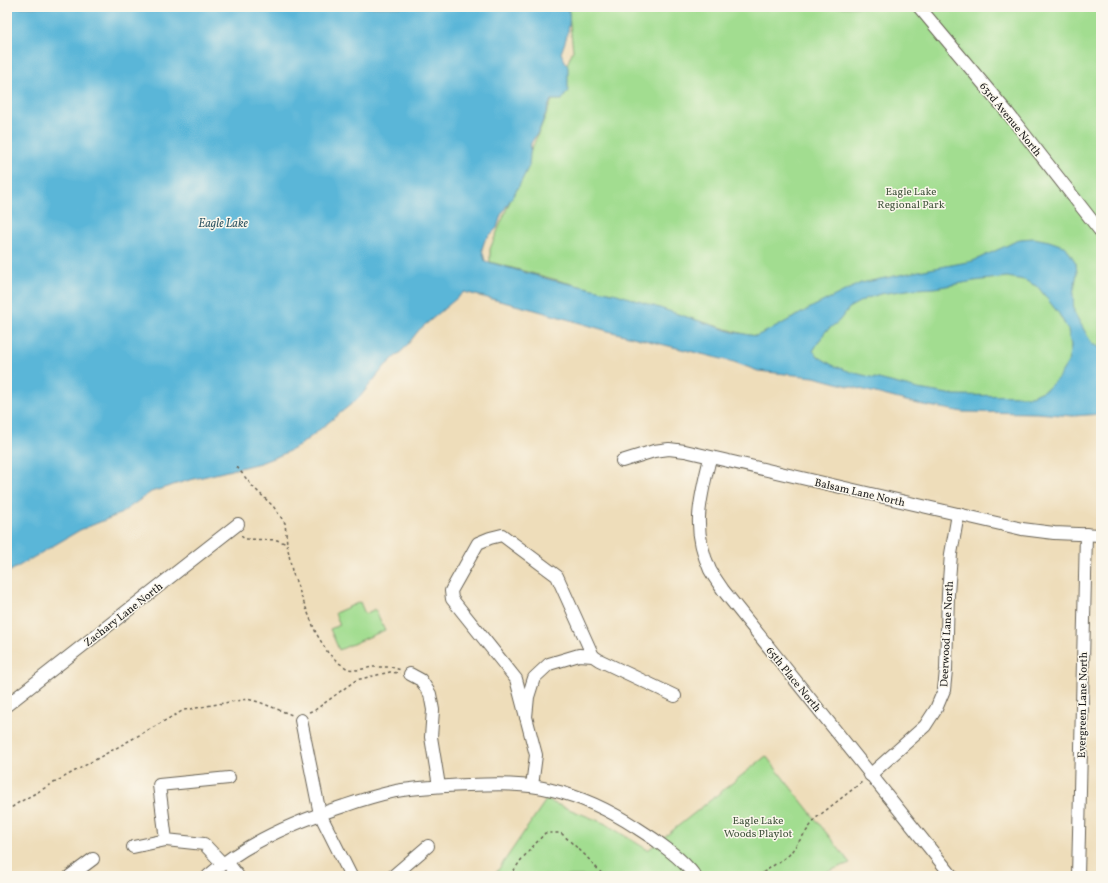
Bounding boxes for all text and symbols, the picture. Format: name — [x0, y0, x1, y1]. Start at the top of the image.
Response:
street label: 63rd Avenue North — [975, 80, 1045, 160]
park label: Eagle Lake Regional Park — [877, 185, 945, 213]
water label: Eagle Lake — [198, 216, 248, 232]
street label: Balsam Lane North — [813, 476, 907, 511]
street label: Zachary Lane North — [81, 579, 167, 651]
street label: Deerwood Lane North — [937, 580, 958, 688]
street label: 65th Place North — [762, 644, 824, 716]
street label: Evergreen Lane North — [1075, 651, 1092, 758]
park label: Eagle Lake Woods Playlot — [724, 814, 793, 842]

